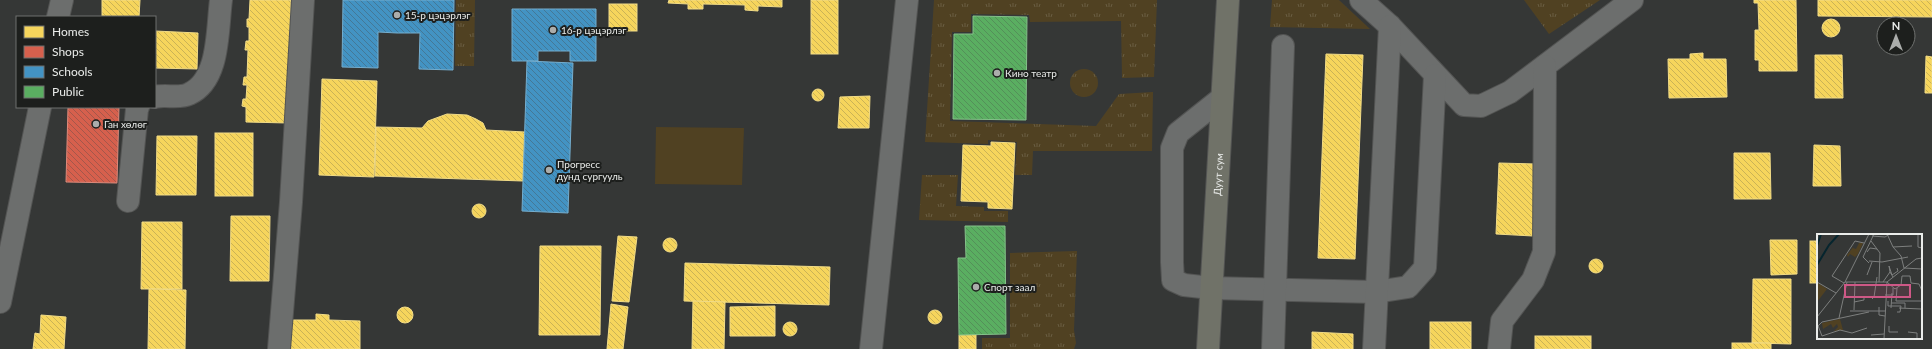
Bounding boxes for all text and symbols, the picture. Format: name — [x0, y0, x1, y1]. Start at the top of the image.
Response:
place label: 15-р цэцэрлэг — [405, 9, 470, 21]
marker: 15-р цэцэрлэг — [392, 10, 402, 20]
legend — [16, 16, 156, 108]
north arrow — [1876, 16, 1916, 56]
text: N — [1892, 19, 1900, 32]
text: Homes — [52, 24, 89, 39]
place label: 16-р цэцэрлэг — [561, 24, 626, 36]
marker: 16-р цэцэрлэг — [548, 25, 558, 35]
text: Shops — [52, 44, 84, 59]
text: Schools — [52, 64, 93, 79]
place label: Кино театр — [1005, 67, 1057, 79]
marker: Кино театр — [992, 68, 1002, 78]
text: Public — [52, 84, 84, 99]
place label: Ган хөлөг — [104, 118, 147, 130]
marker: Ган хөлөг — [91, 119, 101, 129]
street label: Дуут сум — [1211, 153, 1225, 196]
place label: Прогресс дунд сургууль — [557, 158, 623, 182]
marker: Прогресс дунд сургууль — [544, 165, 554, 175]
inset map — [1817, 234, 1922, 339]
place label: Спорт заал — [984, 281, 1035, 293]
marker: Спорт заал — [971, 282, 981, 292]

